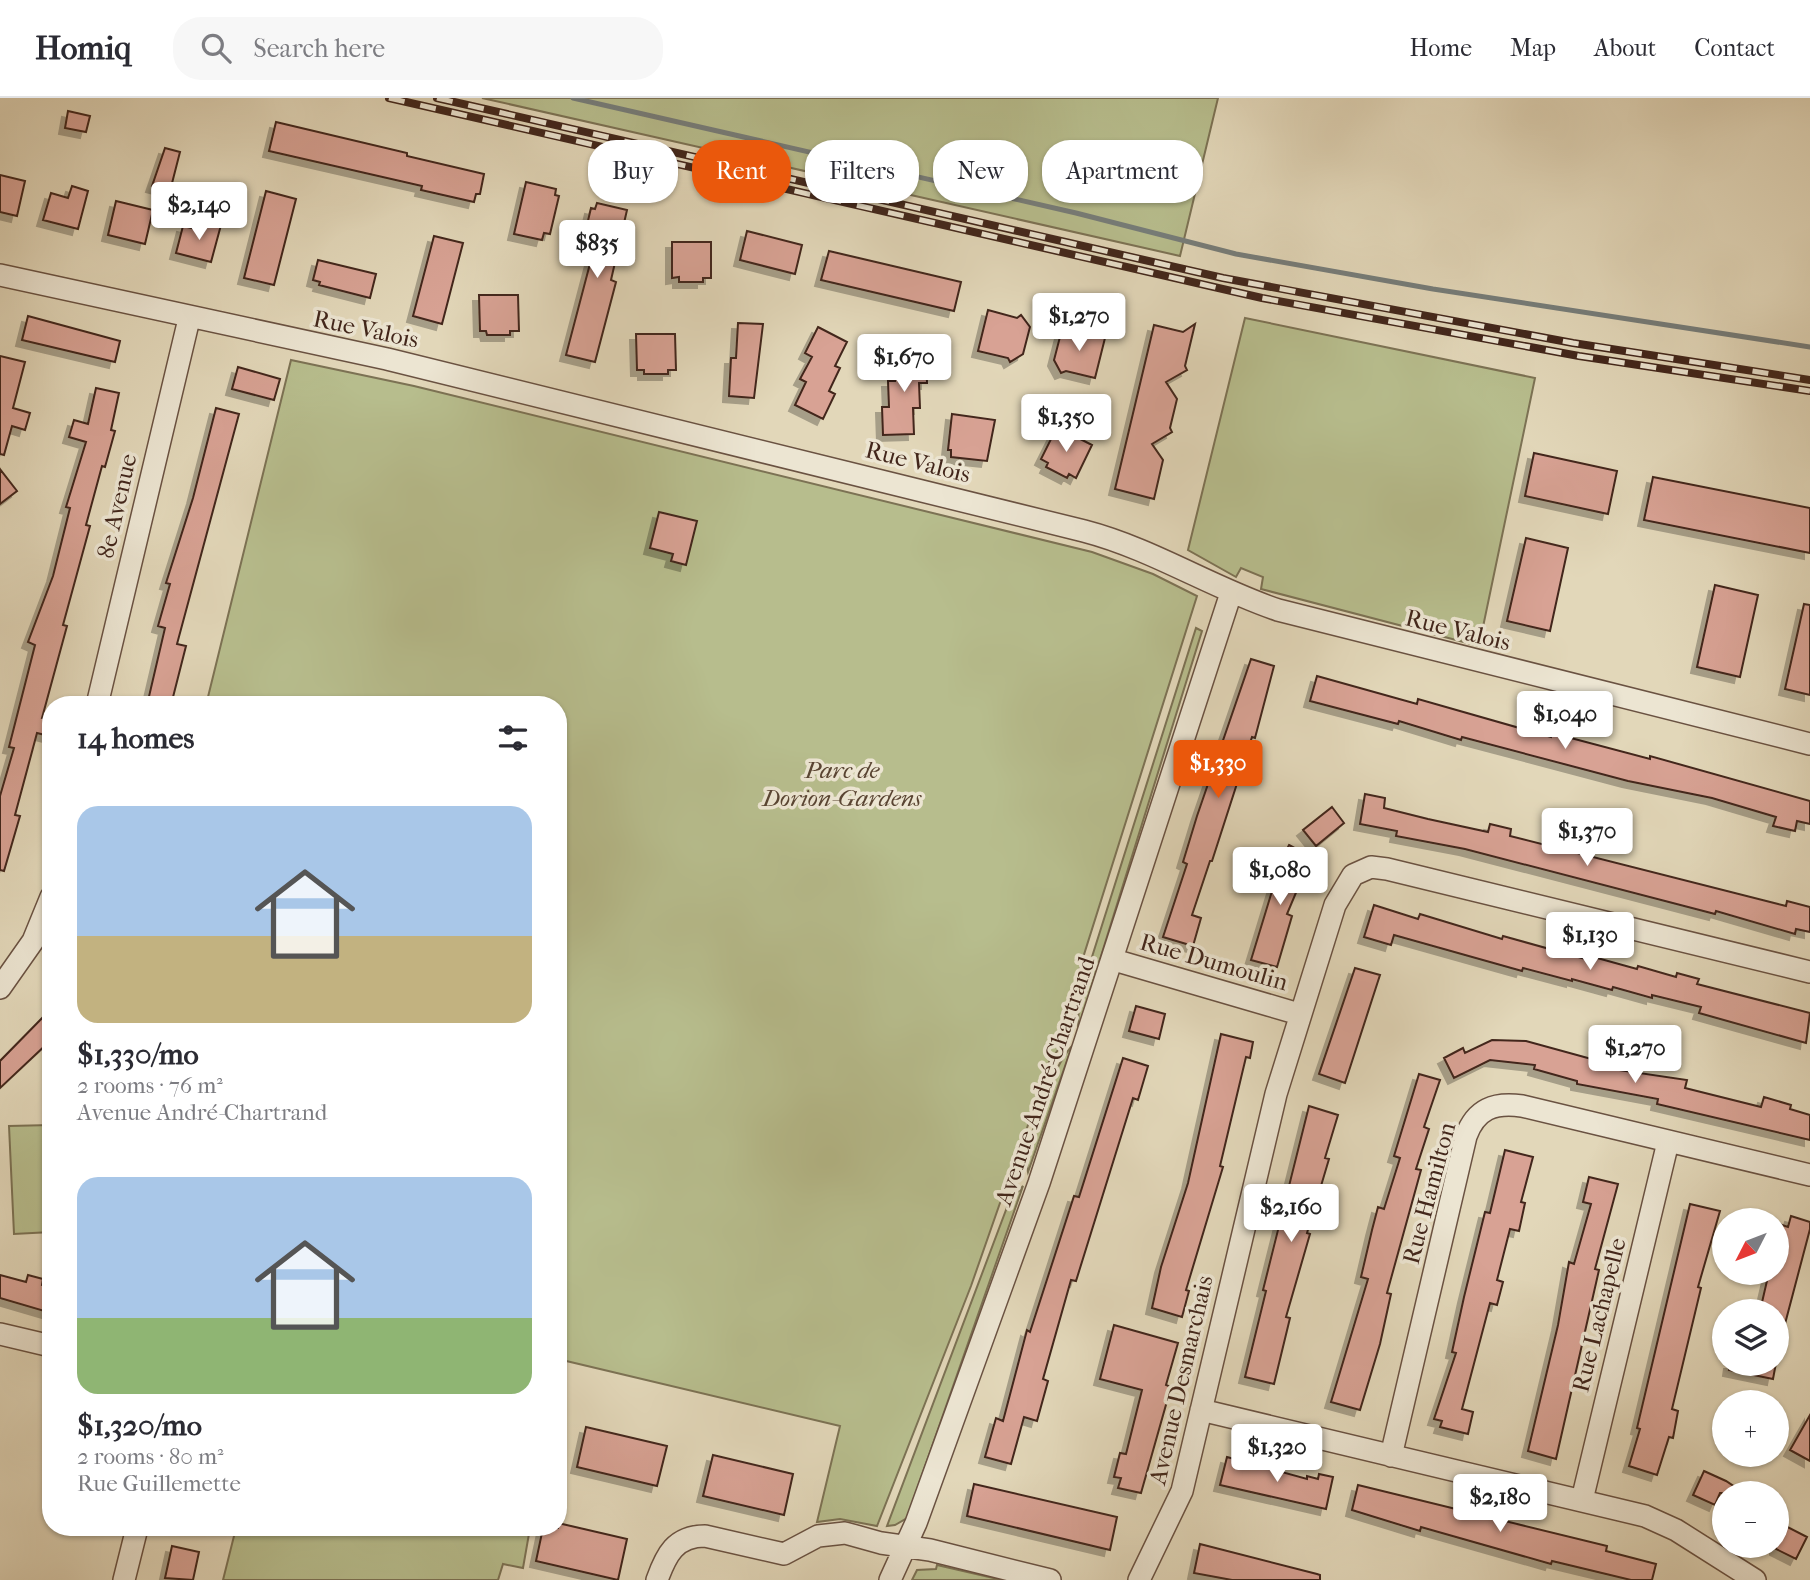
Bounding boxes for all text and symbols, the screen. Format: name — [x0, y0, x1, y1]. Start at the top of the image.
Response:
search box — [173, 17, 663, 80]
text: Homiq — [35, 29, 131, 68]
icon: search — [197, 29, 235, 67]
text: Search here — [253, 33, 385, 64]
text: Home — [1410, 34, 1472, 62]
text: Map — [1510, 34, 1556, 62]
text: About — [1594, 34, 1656, 62]
text: Contact — [1694, 34, 1775, 62]
chip: Buy — [588, 140, 678, 203]
chip: Rent — [692, 140, 791, 203]
chip: Filters — [805, 140, 919, 203]
chip: New — [933, 140, 1028, 203]
chip: Apartment — [1042, 140, 1203, 203]
pin: $2,140 — [142, 183, 256, 242]
text: $2,140 — [167, 191, 231, 218]
pin: $835 — [556, 220, 638, 280]
text: $835 — [575, 229, 619, 256]
pin: $1,270 — [1022, 294, 1136, 353]
text: $1,270 — [1048, 302, 1110, 329]
street label: Rue Valois — [311, 304, 421, 354]
pin: $1,670 — [847, 334, 961, 394]
text: $1,670 — [873, 343, 935, 370]
pin: $1,350 — [1009, 394, 1123, 454]
text: $1,350 — [1037, 403, 1095, 430]
street label: Rue Valois — [863, 435, 973, 489]
street label: 8e Avenue — [91, 451, 143, 561]
street label: Rue Valois — [1403, 603, 1513, 657]
pin: $1,040 — [1508, 692, 1622, 751]
text: $1,040 — [1533, 700, 1597, 727]
icon: filters — [494, 719, 532, 757]
text: 14 homes — [77, 721, 194, 756]
pin: $1,330 — [1161, 740, 1275, 800]
text: $1,330 — [1189, 749, 1247, 776]
park label: Parc de Dorion-Gardens — [761, 756, 922, 812]
pin: $1,370 — [1530, 808, 1644, 868]
text: $1,370 — [1558, 817, 1616, 844]
pin: $1,080 — [1223, 848, 1337, 907]
icon: home — [242, 851, 368, 977]
text: $1,080 — [1249, 856, 1311, 883]
pin: $1,130 — [1533, 912, 1647, 972]
text: $1,130 — [1562, 921, 1618, 948]
street label: Rue Dumoulin — [1137, 928, 1291, 996]
street label: Avenue André-Chartrand — [989, 952, 1101, 1210]
pin: $1,270 — [1578, 1026, 1692, 1085]
text: $1,270 — [1604, 1034, 1666, 1061]
text: $1,330/mo — [77, 1037, 199, 1072]
text: 2 rooms · 76 m² — [77, 1072, 223, 1099]
text: Avenue André-Chartrand — [77, 1099, 327, 1126]
street label: Rue Hamilton — [1397, 1119, 1461, 1267]
pin: $2,160 — [1234, 1184, 1348, 1244]
text: $2,160 — [1260, 1193, 1322, 1220]
north arrow — [1712, 1208, 1788, 1284]
map controls — [1712, 1208, 1789, 1558]
icon: home — [242, 1222, 368, 1348]
street label: Rue Lachapelle — [1566, 1235, 1632, 1395]
street label: Avenue Desmarchais — [1143, 1273, 1219, 1488]
button: layers — [1712, 1299, 1789, 1376]
button: + — [1712, 1390, 1789, 1467]
text: $1,320/mo — [77, 1408, 202, 1443]
pin: $1,320 — [1220, 1424, 1334, 1484]
text: $1,320 — [1247, 1433, 1307, 1460]
text: 2 rooms · 80 m² — [77, 1443, 224, 1470]
text: Rue Guillemette — [77, 1470, 241, 1497]
pin: $2,180 — [1443, 1474, 1557, 1534]
button: − — [1712, 1481, 1789, 1558]
text: $2,180 — [1469, 1483, 1531, 1510]

